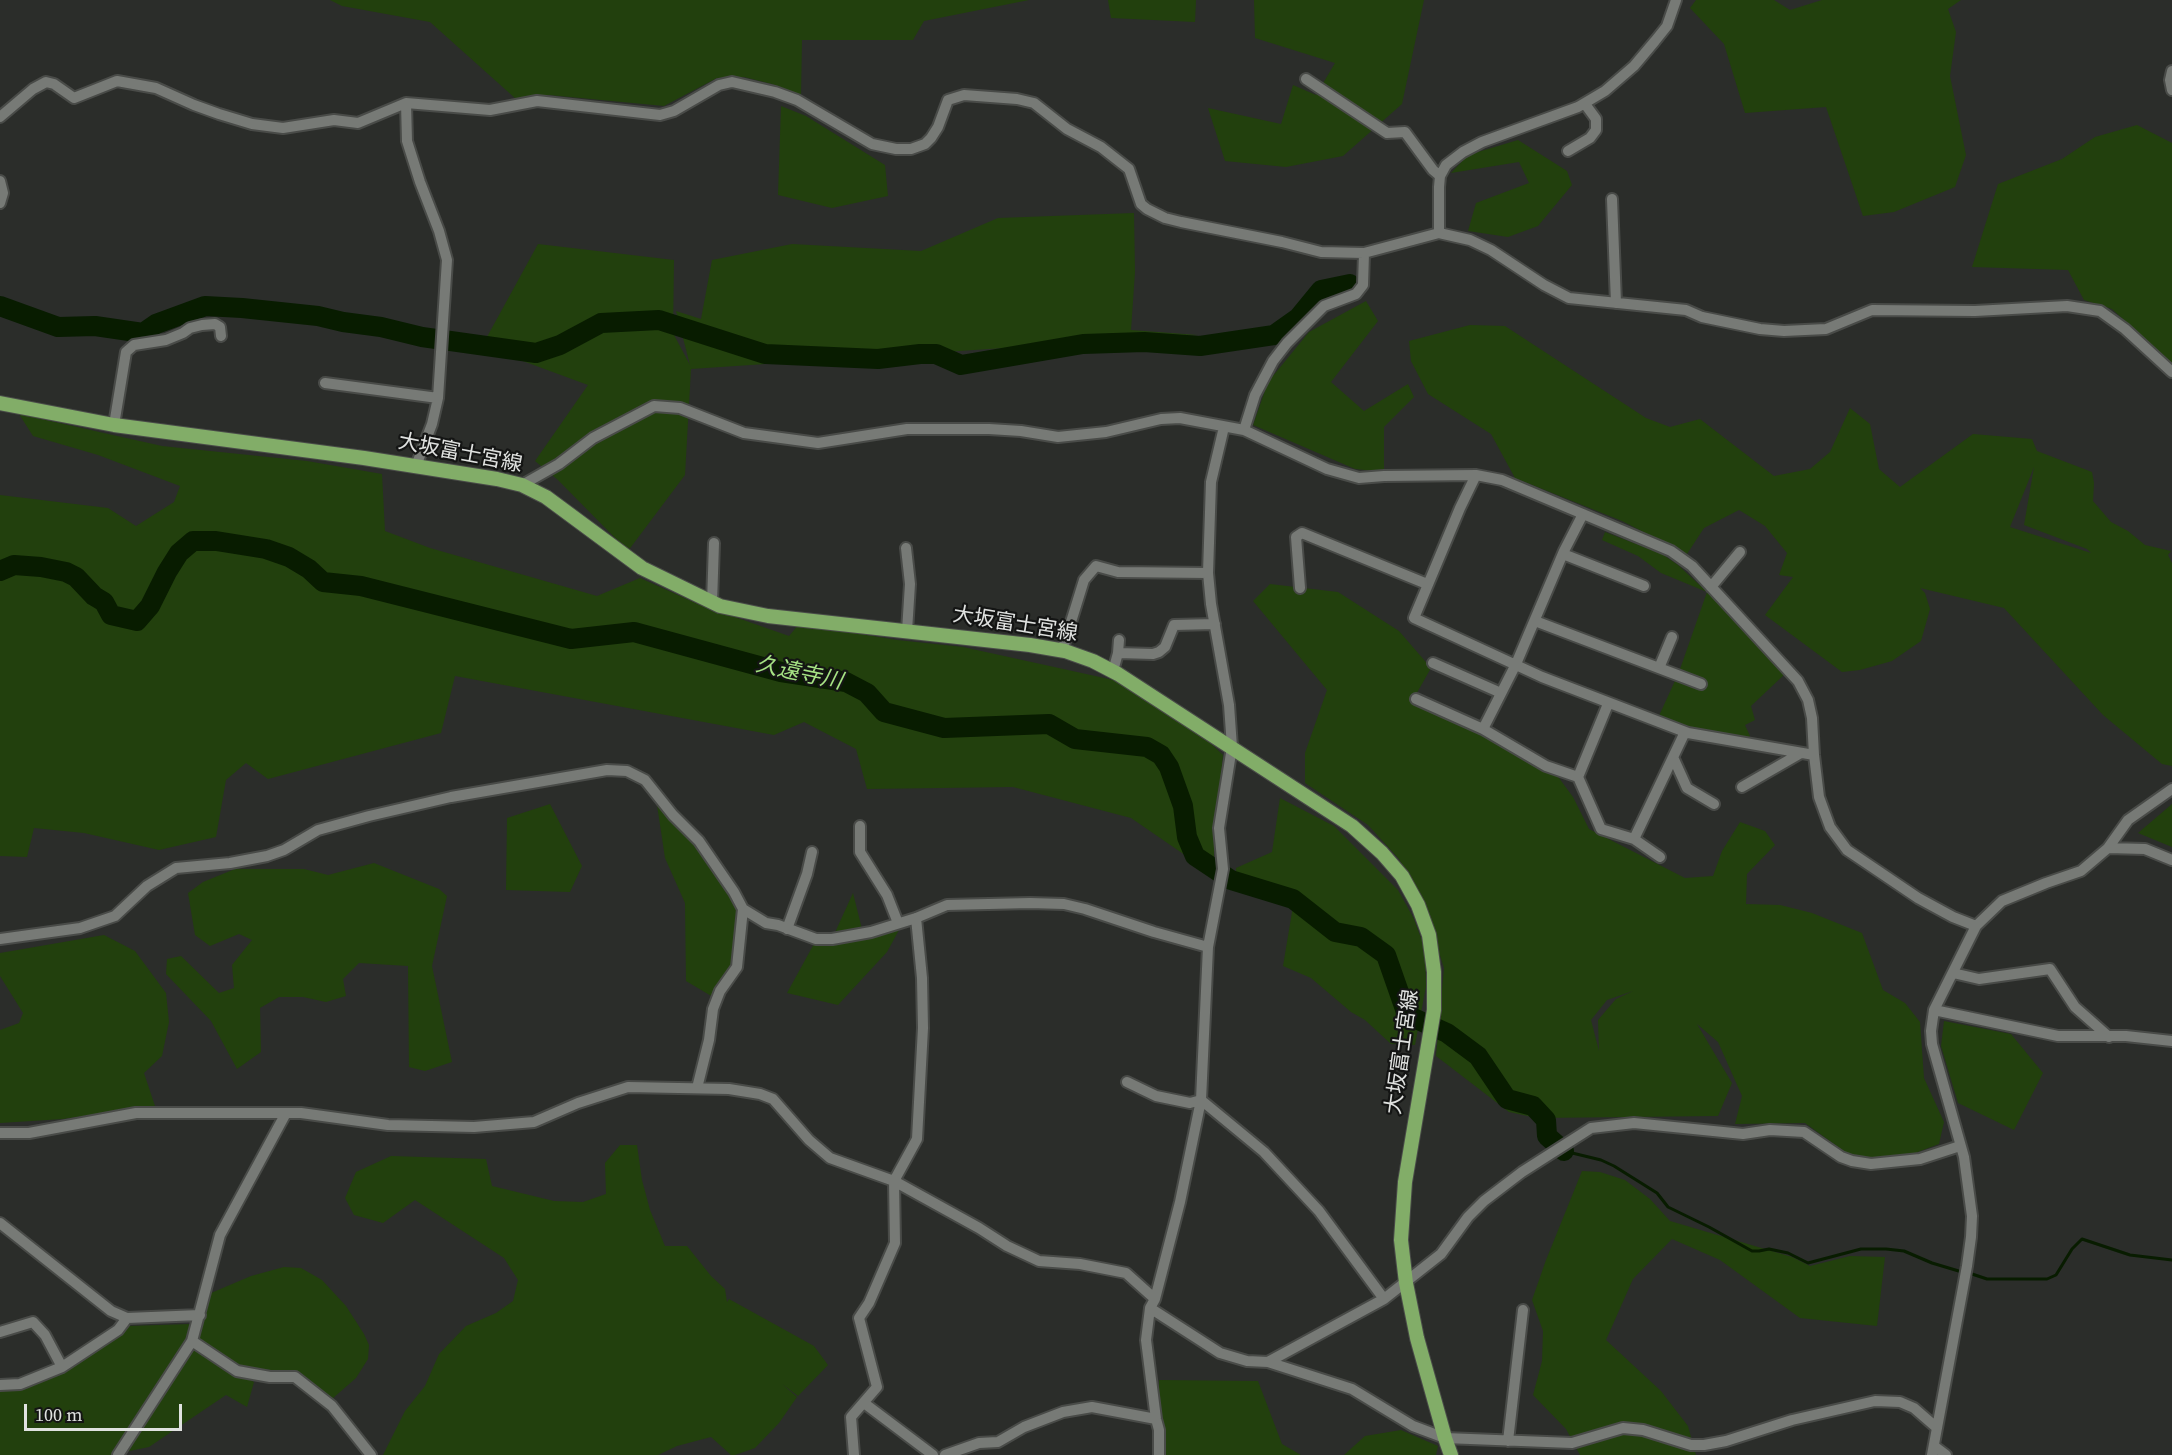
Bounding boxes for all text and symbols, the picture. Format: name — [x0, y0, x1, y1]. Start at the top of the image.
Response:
street label: 大坂富士宮線 — [396, 430, 524, 478]
street label: 大坂富士宮線 — [951, 603, 1079, 647]
water label: 久遠寺川 — [753, 652, 845, 696]
street label: 大坂富士宮線 — [1382, 988, 1424, 1116]
scale bar — [27, 1392, 184, 1430]
text: 100 m — [35, 1402, 82, 1427]

